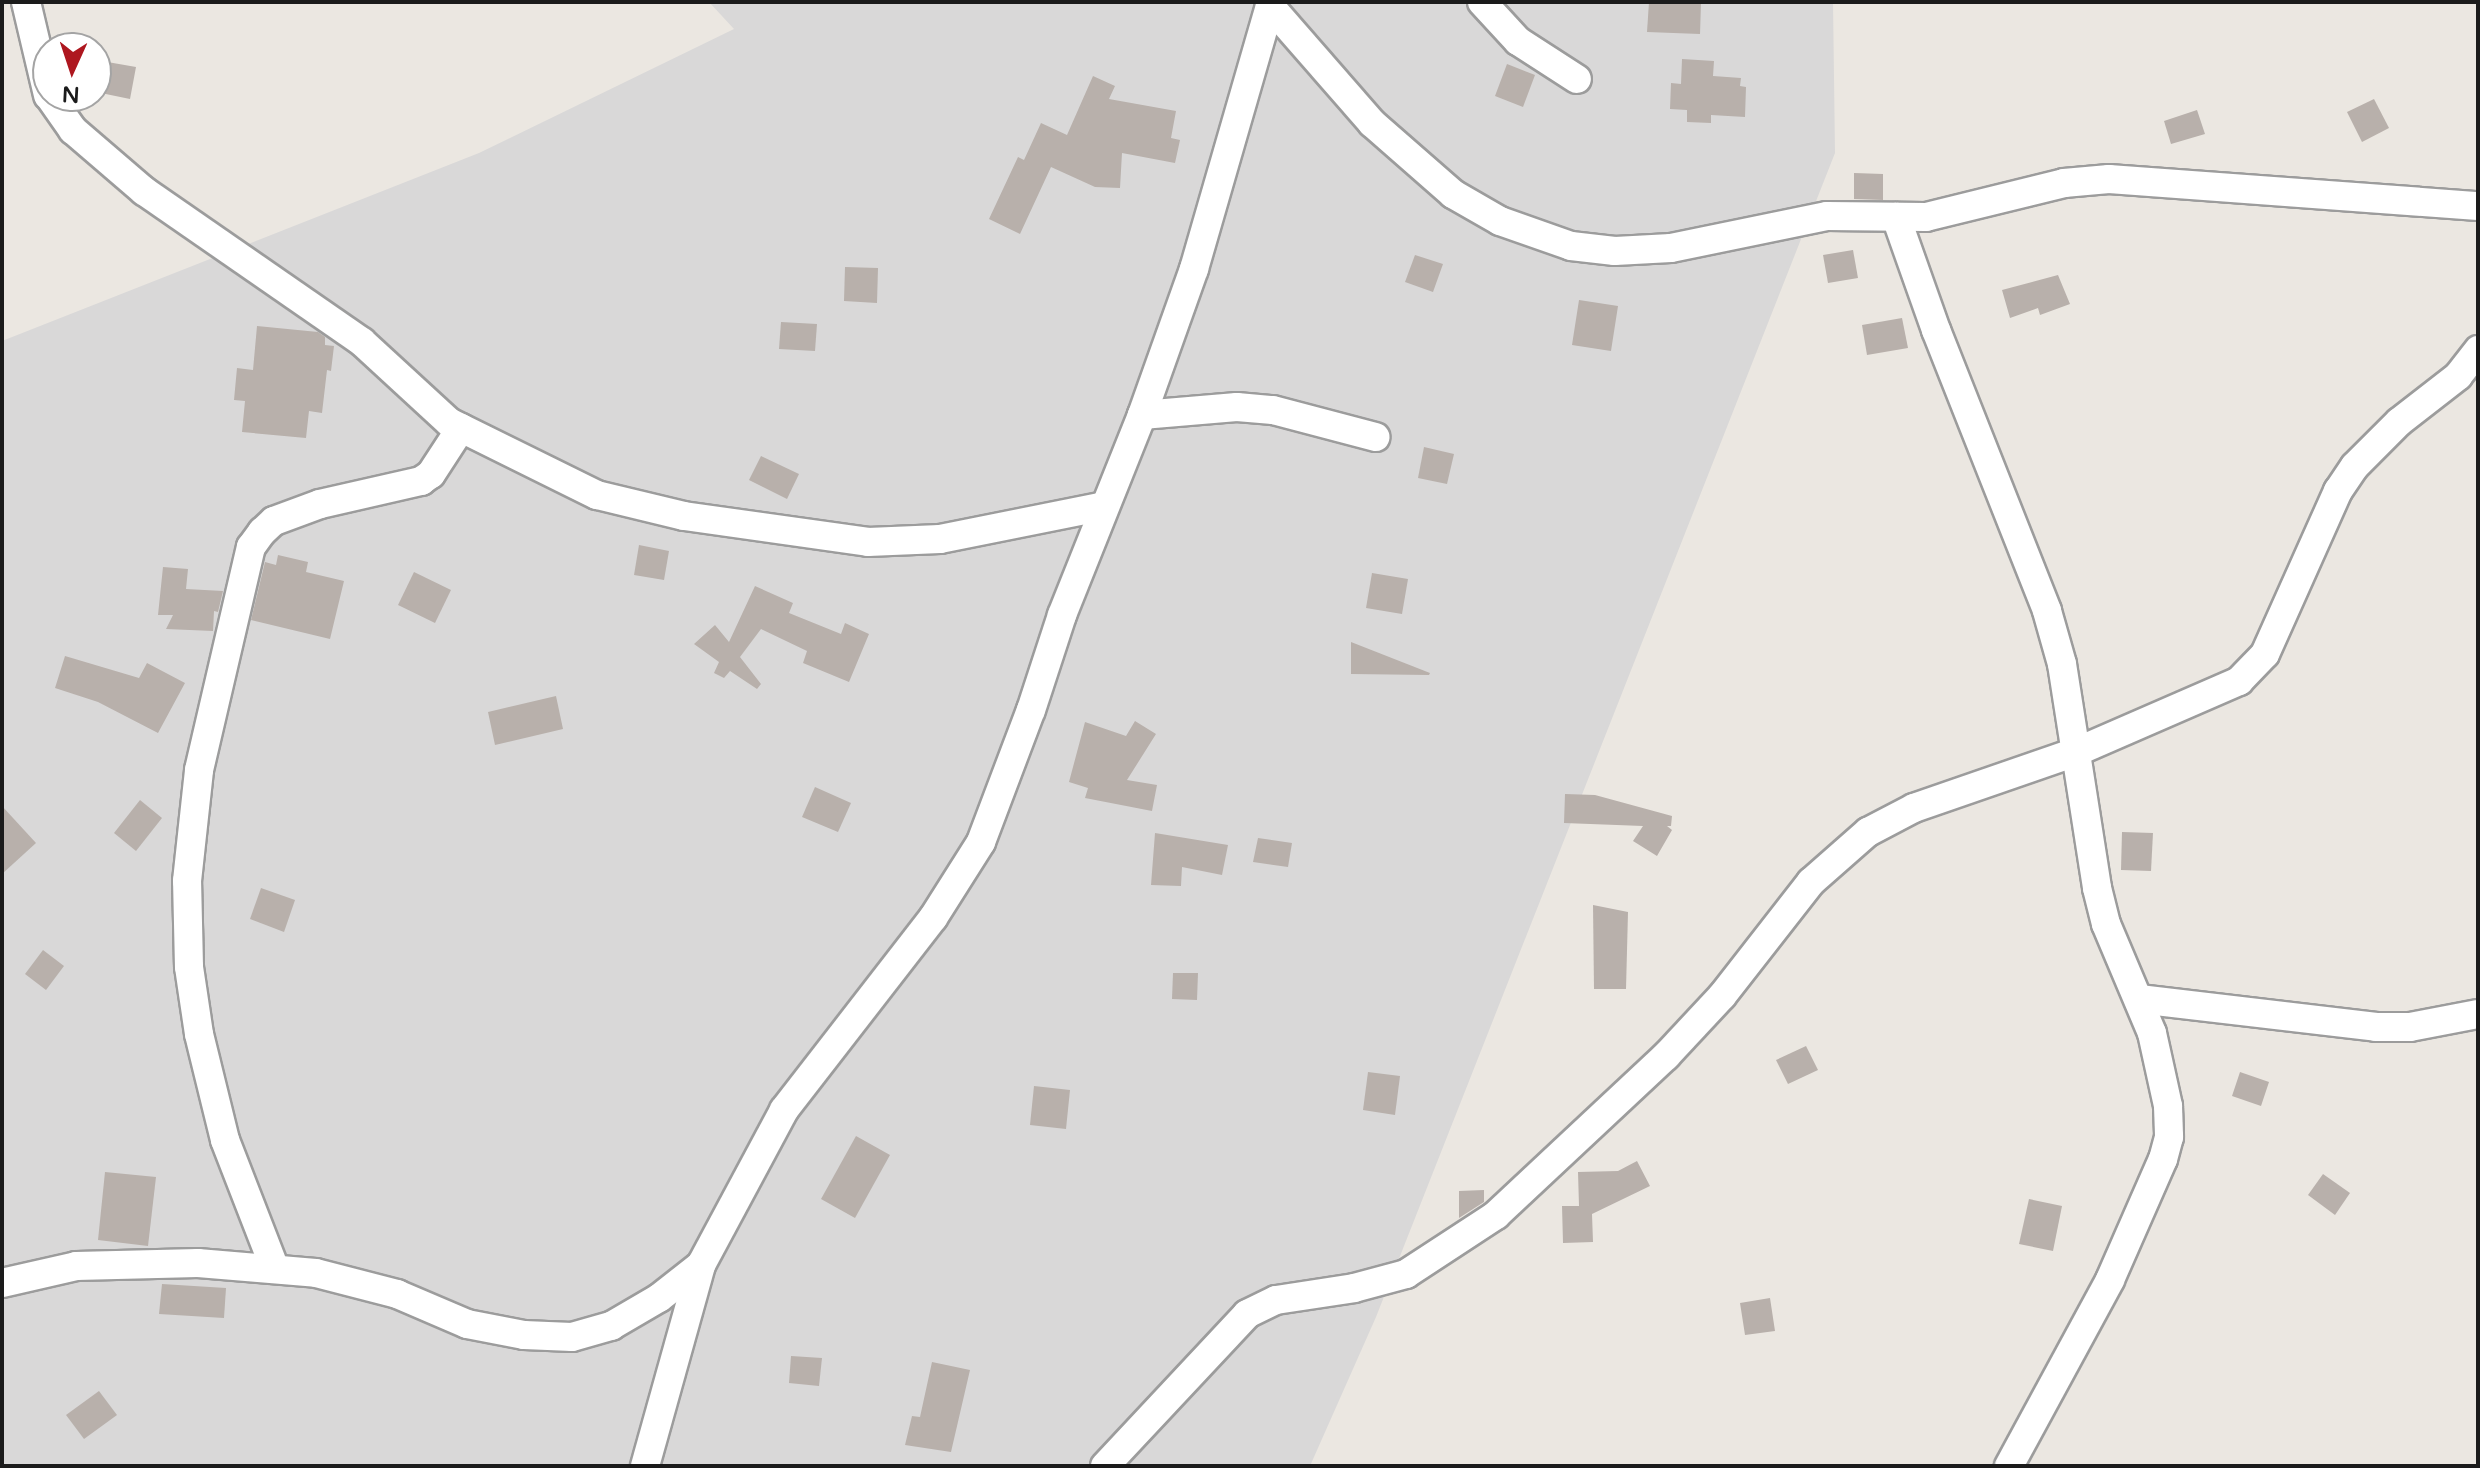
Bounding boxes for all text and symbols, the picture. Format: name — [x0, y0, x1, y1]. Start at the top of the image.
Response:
north arrow — [32, 32, 112, 112]
text: N — [61, 81, 80, 107]

